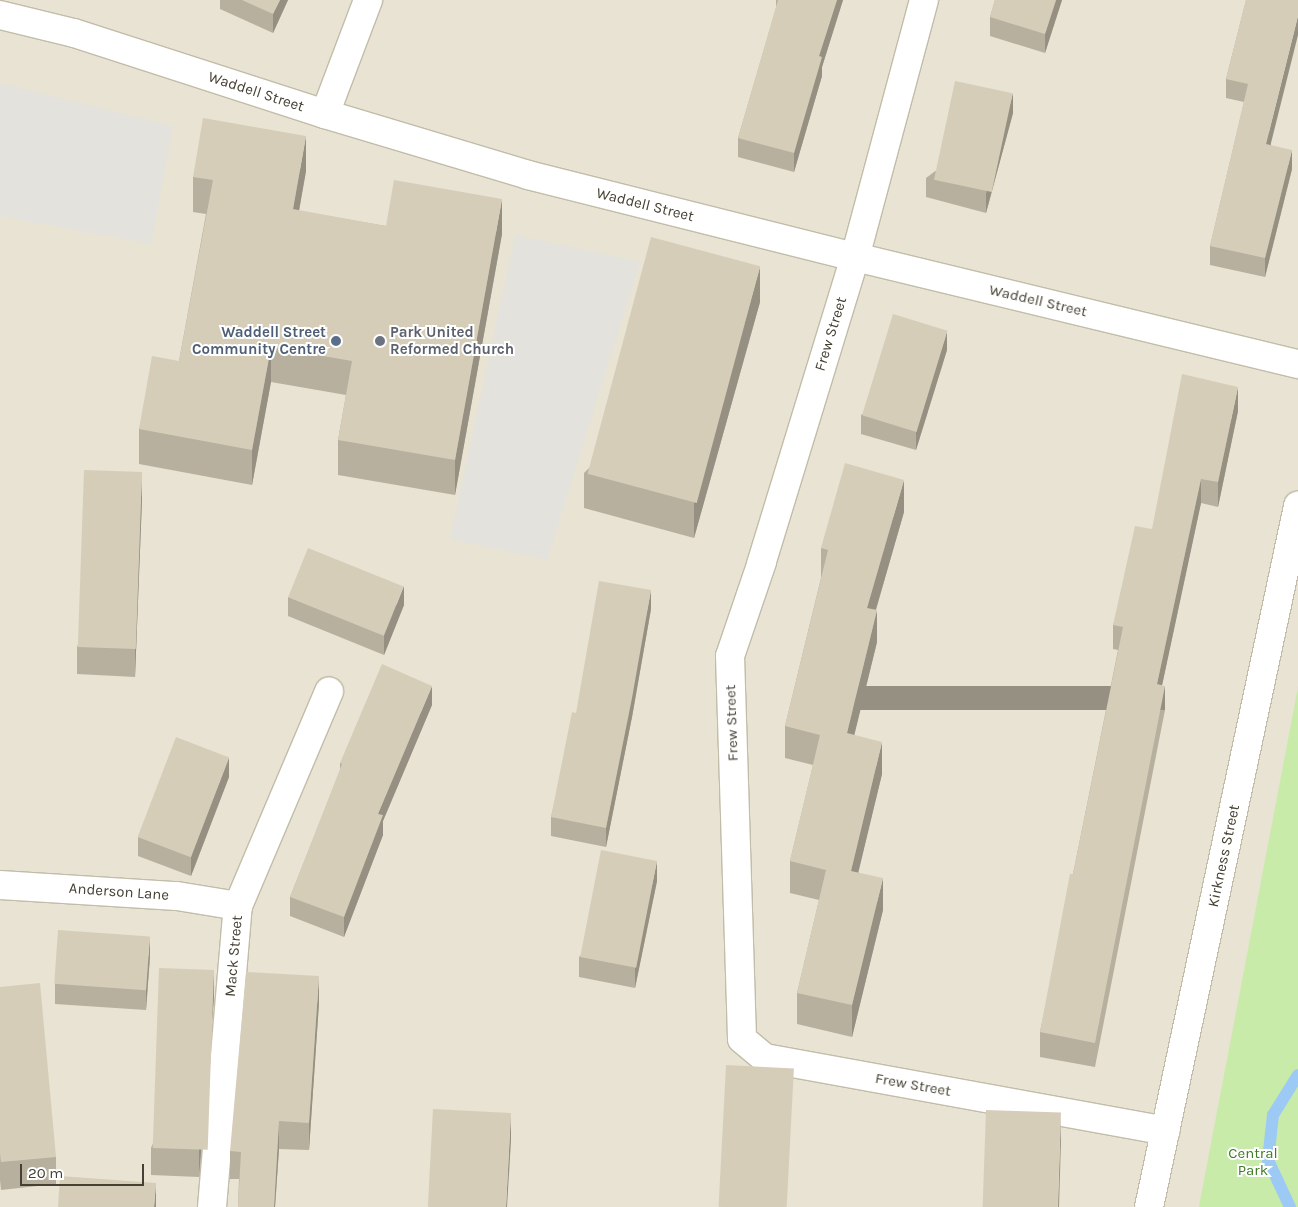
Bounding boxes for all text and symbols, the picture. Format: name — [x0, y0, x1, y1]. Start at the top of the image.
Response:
street label: Waddell Street — [206, 68, 306, 116]
street label: Waddell Street — [594, 184, 696, 226]
street label: Waddell Street — [987, 281, 1089, 321]
street label: Frew Street — [811, 295, 851, 373]
place label: Waddell Street Community Centre — [192, 323, 326, 358]
place label: Park United Reformed Church — [390, 323, 514, 358]
marker: Waddell Street Community Centre — [330, 335, 342, 347]
marker: Park United Reformed Church — [374, 335, 386, 347]
street label: Frew Street — [722, 684, 742, 762]
street label: Kirkness Street — [1204, 803, 1244, 909]
street label: Anderson Lane — [68, 880, 170, 904]
street label: Mack Street — [221, 914, 247, 998]
street label: Frew Street — [874, 1069, 952, 1101]
park label: Central Park — [1228, 1144, 1278, 1179]
scale bar — [22, 1154, 146, 1186]
text: 20 m — [28, 1164, 63, 1182]

